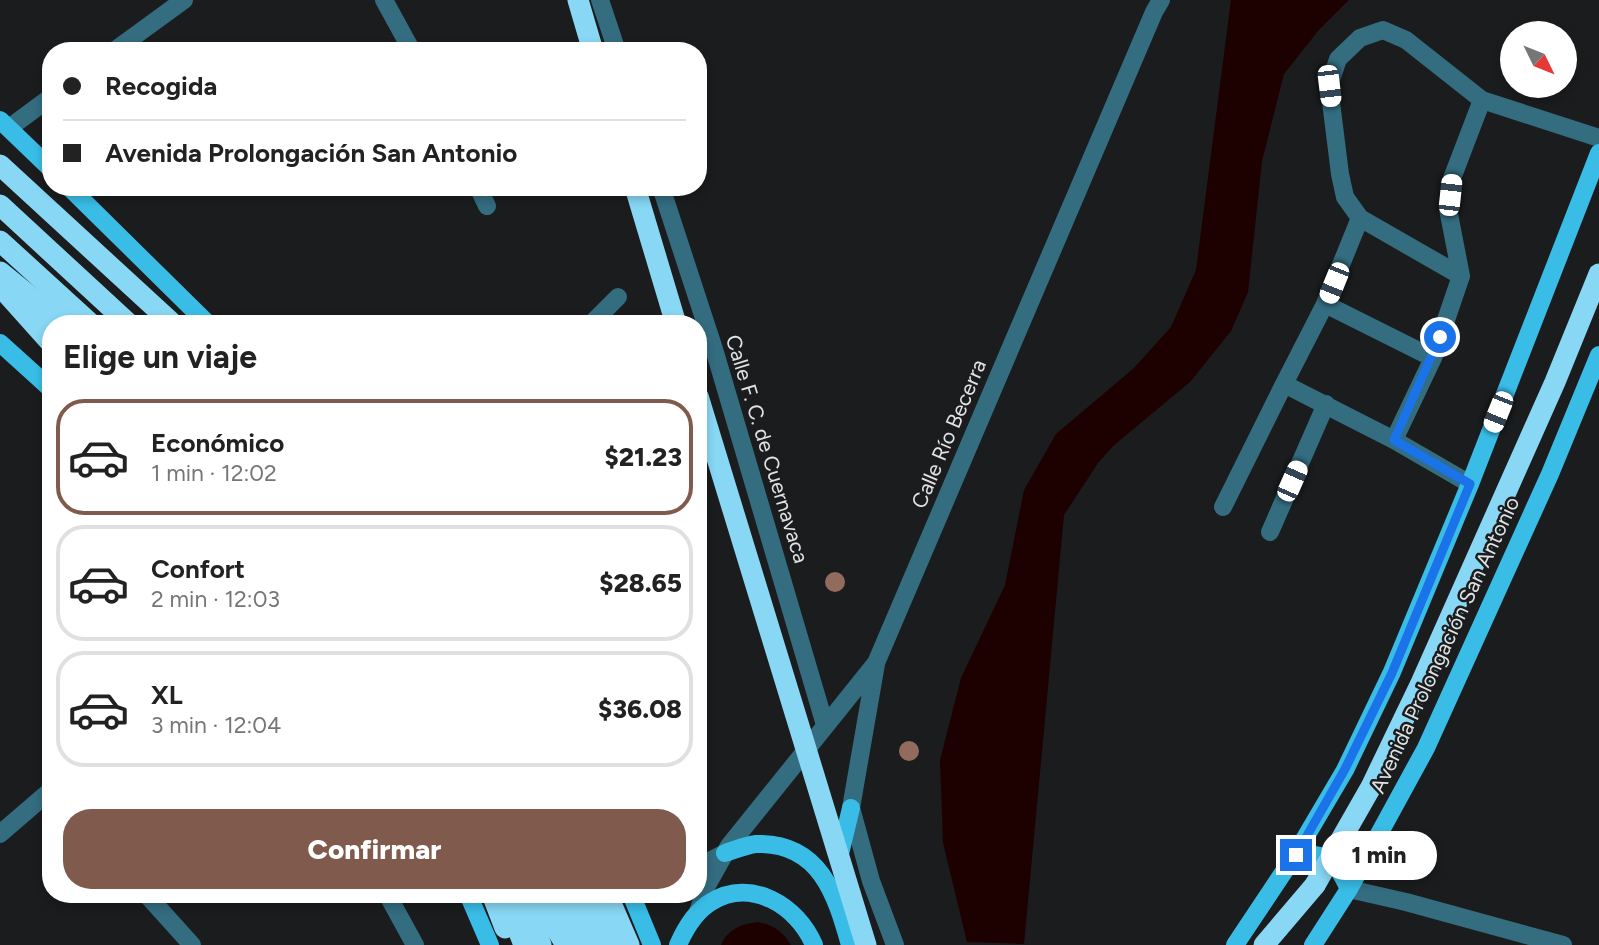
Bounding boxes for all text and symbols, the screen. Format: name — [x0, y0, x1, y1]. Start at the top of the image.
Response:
north arrow — [1500, 21, 1577, 98]
map controls — [1500, 21, 1577, 98]
car — [1317, 64, 1342, 108]
text: Recogida — [105, 70, 217, 102]
text: Avenida Prolongación San Antonio — [105, 137, 517, 169]
car — [1438, 173, 1463, 217]
car — [1317, 260, 1352, 306]
route start — [1424, 321, 1456, 353]
street label: Calle F. C. de Cuernavaca — [721, 332, 814, 566]
text: Elige un viaje — [63, 338, 257, 376]
street label: Calle Río Becerra — [906, 356, 991, 512]
car — [1481, 389, 1516, 435]
icon: car — [67, 426, 130, 489]
text: Económico — [151, 427, 284, 459]
text: $21.23 — [605, 441, 682, 473]
car — [1274, 458, 1311, 504]
text: 1 min · 12:02 — [151, 459, 277, 487]
street label: Avenida Prolongación San Antonio — [1365, 492, 1524, 797]
icon: car — [67, 552, 130, 615]
text: Confort — [151, 553, 245, 585]
text: $28.65 — [599, 567, 682, 599]
text: 2 min · 12:03 — [151, 585, 280, 613]
icon: car — [67, 678, 130, 741]
text: XL — [151, 679, 183, 711]
text: $36.08 — [598, 693, 682, 725]
text: 3 min · 12:04 — [151, 711, 281, 739]
button: Confirmar — [63, 809, 686, 889]
callout: 1 min — [1320, 830, 1436, 880]
route end — [1280, 839, 1312, 871]
text: 1 min — [1352, 841, 1406, 869]

